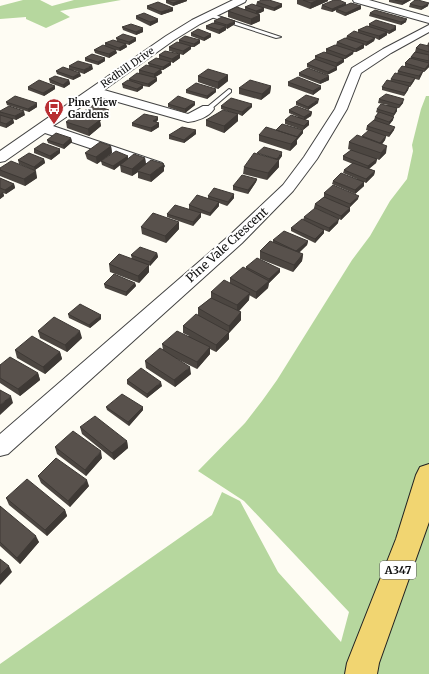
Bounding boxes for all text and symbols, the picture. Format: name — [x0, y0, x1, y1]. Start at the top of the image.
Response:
street label: Redhill Drive — [98, 44, 157, 91]
place label: Pine View Gardens — [68, 96, 117, 121]
bus stop icon: Pine View Gardens — [43, 97, 65, 125]
street label: Pine Vale Crescent — [183, 204, 271, 285]
road number: A347 — [380, 561, 416, 579]

